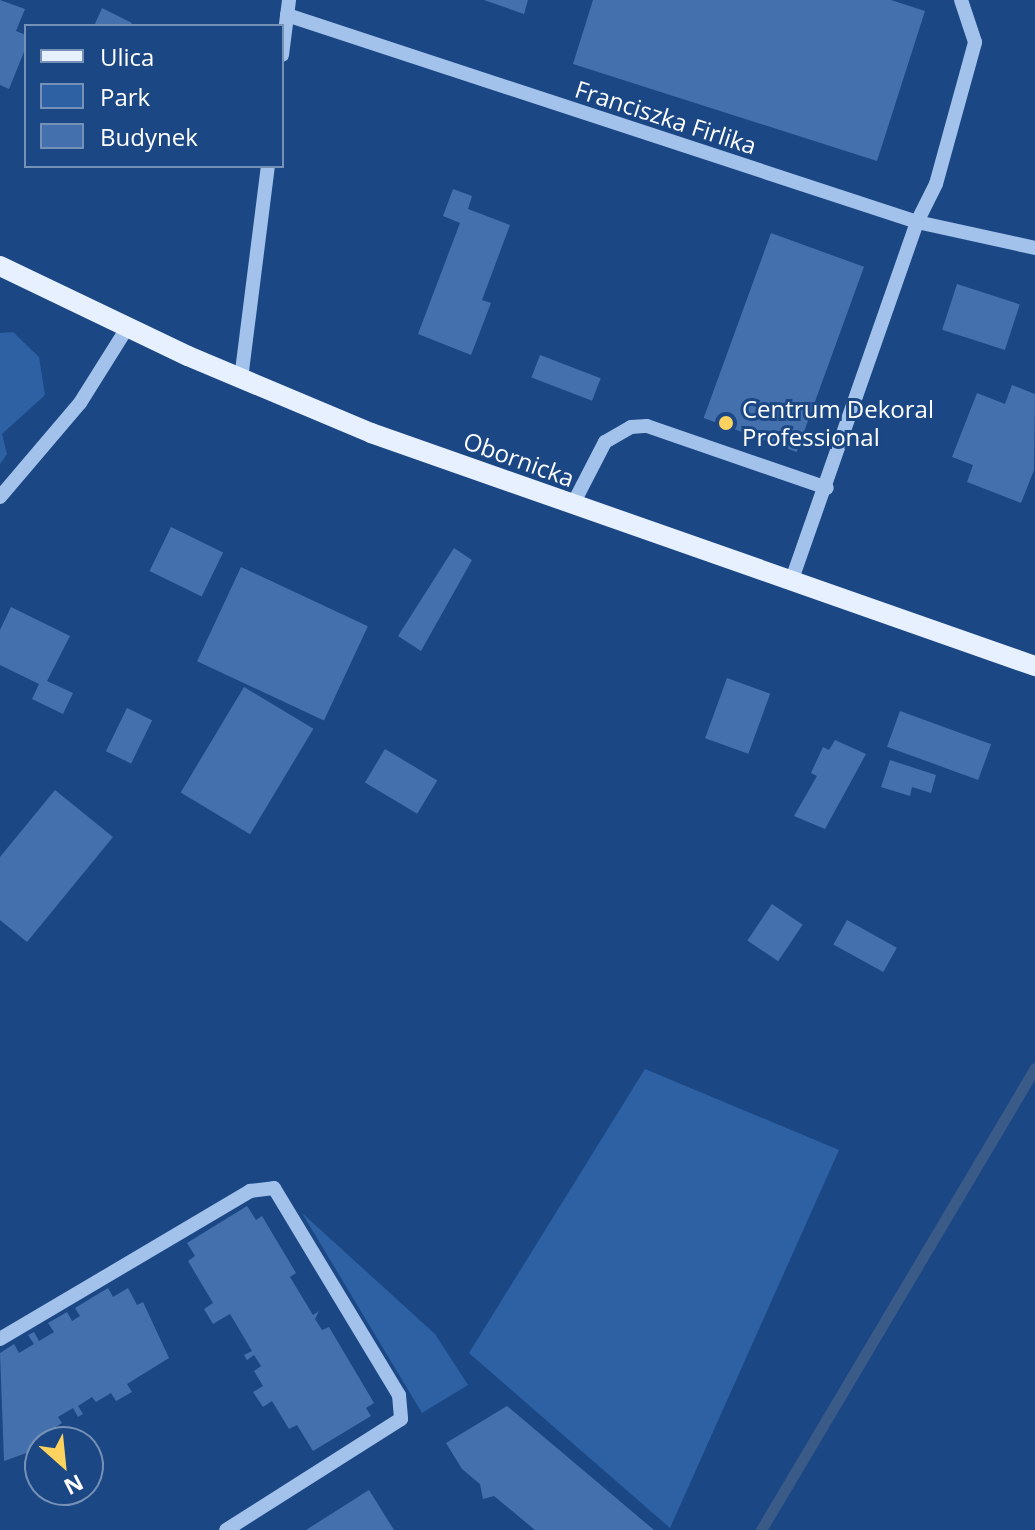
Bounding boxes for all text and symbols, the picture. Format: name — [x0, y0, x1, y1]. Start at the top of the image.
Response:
legend — [24, 24, 284, 168]
text: Ulica — [100, 40, 154, 73]
street label: Franciszka Firlika — [572, 74, 760, 160]
text: Park — [100, 80, 150, 113]
text: Budynek — [100, 120, 198, 153]
place label: Centrum Dekoral Professional — [742, 395, 934, 451]
marker: Centrum Dekoral Professional — [717, 414, 735, 432]
street label: Obornicka — [460, 426, 578, 492]
north arrow — [24, 1426, 104, 1506]
text: N — [59, 1468, 89, 1503]

